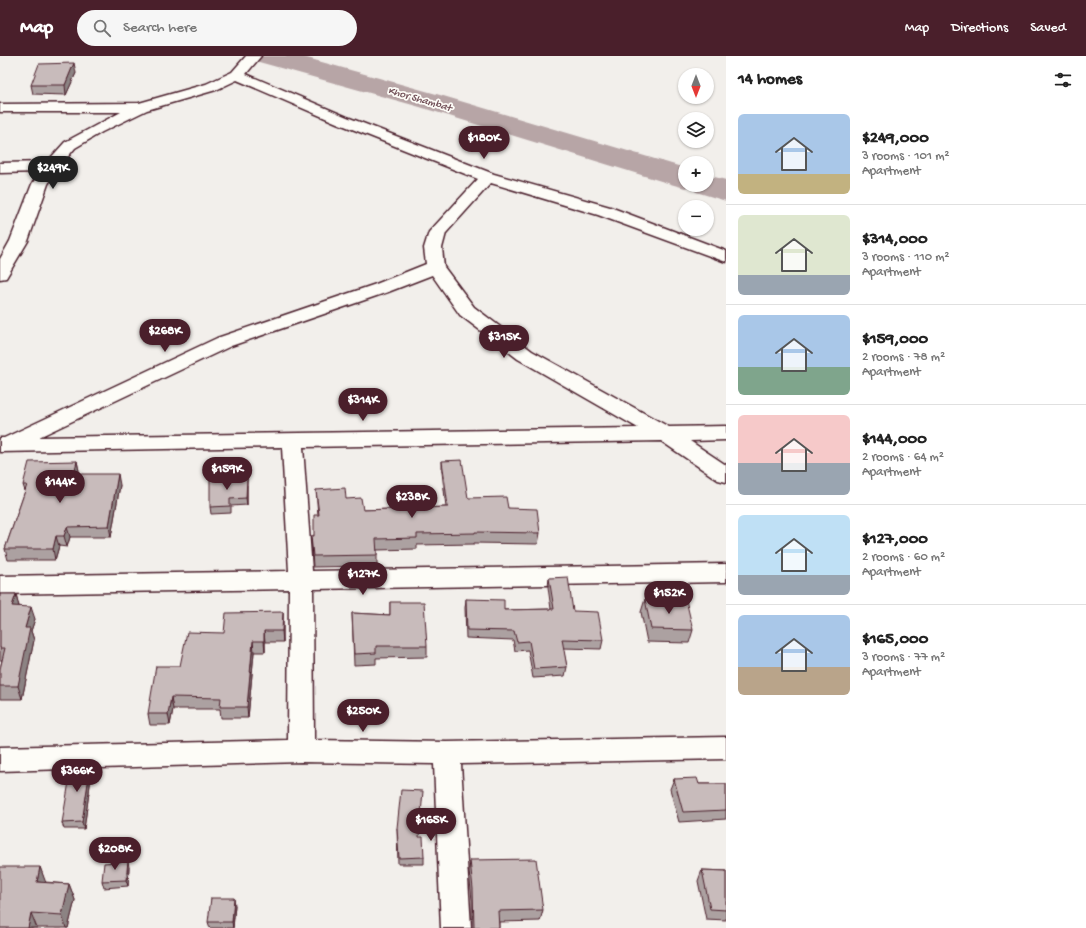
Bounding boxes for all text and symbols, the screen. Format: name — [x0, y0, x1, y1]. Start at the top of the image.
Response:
search box — [77, 10, 357, 46]
text: Map — [20, 17, 53, 40]
icon: search — [91, 17, 113, 39]
text: Search here — [123, 19, 197, 37]
text: Map — [905, 20, 929, 37]
text: Directions — [951, 20, 1008, 37]
text: Saved — [1030, 20, 1066, 37]
north arrow — [678, 68, 714, 104]
map controls — [678, 68, 714, 236]
icon: filters — [1052, 69, 1074, 91]
text: 14 homes — [738, 70, 802, 90]
water label: Khor Shambat — [386, 85, 455, 115]
button: layers — [678, 112, 714, 148]
pin: $180K — [456, 126, 512, 160]
text: $249,000 — [862, 129, 929, 149]
icon: home — [770, 130, 818, 178]
text: $180K — [468, 131, 500, 146]
text: 3 rooms · 101 m² — [862, 149, 950, 164]
pin: $249K — [25, 156, 81, 190]
button: + — [678, 156, 714, 192]
text: $249K — [37, 161, 69, 176]
text: Apartment — [862, 164, 921, 179]
button: − — [678, 200, 714, 236]
text: $314,000 — [862, 230, 928, 250]
icon: home — [770, 231, 818, 279]
text: 3 rooms · 110 m² — [862, 250, 950, 265]
text: Apartment — [862, 265, 921, 280]
pin: $268K — [137, 319, 193, 353]
text: $268K — [148, 324, 182, 339]
pin: $315K — [476, 325, 532, 359]
text: $315K — [488, 330, 520, 345]
text: $159,000 — [862, 330, 928, 350]
icon: home — [770, 331, 818, 379]
text: 2 rooms · 78 m² — [862, 350, 945, 365]
text: Apartment — [862, 365, 921, 380]
pin: $314K — [335, 388, 391, 422]
text: $314K — [347, 393, 379, 408]
text: $144,000 — [862, 430, 927, 450]
icon: home — [770, 431, 818, 479]
text: 2 rooms · 64 m² — [862, 450, 944, 465]
pin: $159K — [199, 457, 255, 491]
text: $159K — [211, 462, 243, 477]
text: Apartment — [862, 465, 921, 480]
pin: $144K — [32, 470, 88, 504]
text: $144K — [45, 475, 75, 490]
pin: $238K — [384, 485, 440, 519]
text: $238K — [395, 490, 429, 505]
text: $127,000 — [862, 530, 928, 550]
icon: home — [770, 531, 818, 579]
text: 2 rooms · 60 m² — [862, 550, 945, 565]
pin: $127K — [335, 562, 391, 596]
text: Apartment — [862, 565, 921, 580]
text: $127K — [347, 567, 379, 582]
pin: $152K — [641, 581, 697, 615]
text: $152K — [653, 586, 685, 601]
text: $165,000 — [862, 630, 928, 650]
icon: home — [770, 631, 818, 679]
text: 3 rooms · 77 m² — [862, 650, 945, 665]
text: Apartment — [862, 665, 921, 680]
pin: $250K — [335, 699, 391, 733]
text: $250K — [346, 704, 380, 719]
pin: $366K — [49, 759, 105, 793]
text: $366K — [61, 764, 93, 779]
pin: $165K — [403, 808, 459, 842]
text: $165K — [415, 813, 447, 828]
pin: $208K — [87, 837, 143, 871]
text: $208K — [98, 842, 132, 857]

